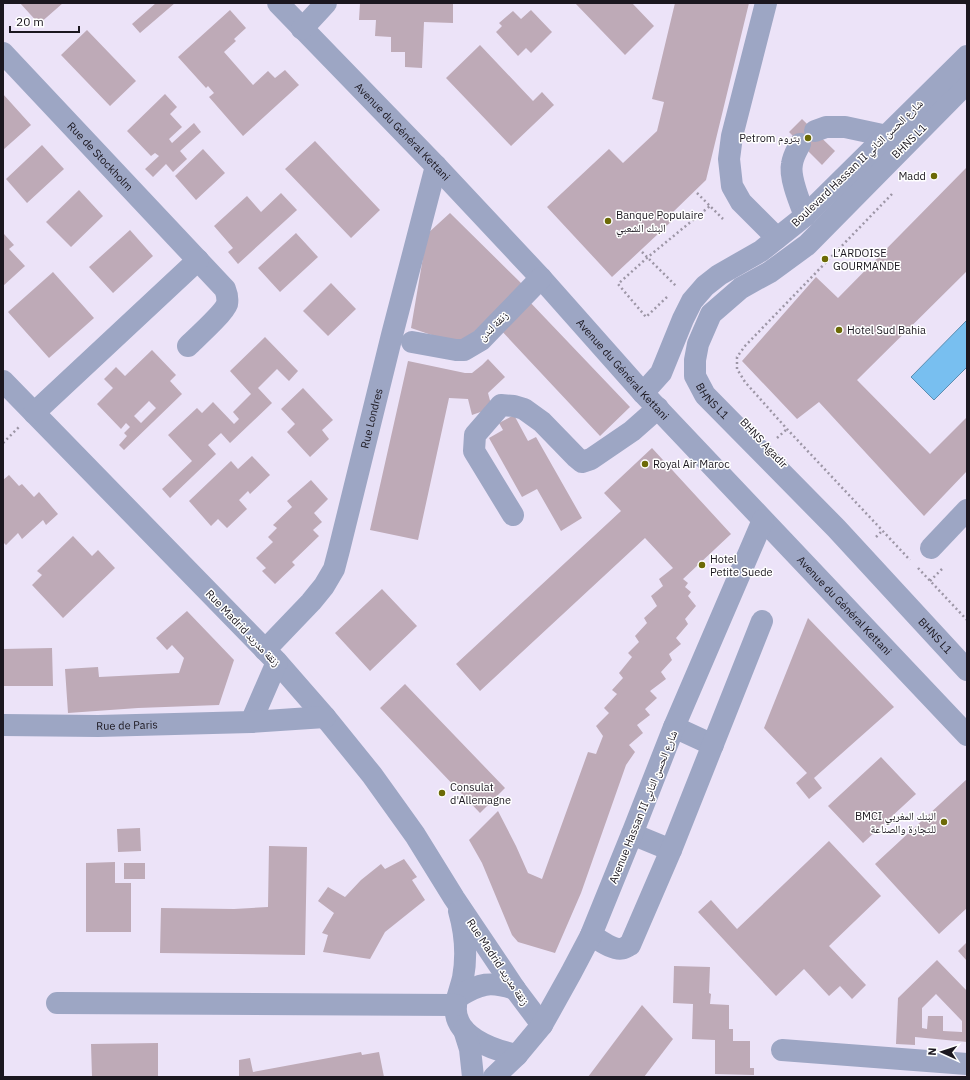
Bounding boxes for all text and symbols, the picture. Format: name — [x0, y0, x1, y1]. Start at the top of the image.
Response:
scale bar — [10, 8, 79, 34]
text: 20 m — [16, 14, 44, 29]
street label: Avenue du Général Kettani — [352, 79, 453, 184]
street label: Boulevard Hassan II شارع الحسن الثاني — [788, 96, 927, 231]
street label: Rue de Stockholm — [64, 119, 136, 194]
street label: BHNS L1 — [889, 120, 930, 161]
place label: Petrom بتروم — [739, 131, 800, 145]
marker: Petrom بتروم — [803, 133, 813, 143]
place label: Madd — [898, 169, 926, 183]
marker: Madd — [929, 171, 939, 181]
place label: Banque Populaire البنك الشعبي — [616, 208, 703, 237]
marker: Banque Populaire البنك الشعبي — [603, 216, 613, 226]
place label: L’ARDOISE GOURMANDE — [833, 246, 901, 273]
marker: L’ARDOISE GOURMANDE — [820, 254, 830, 264]
street label: زنقة لندن — [475, 308, 511, 344]
street label: Avenue du Général Kettani — [573, 316, 672, 423]
place label: Hotel Sud Bahia — [847, 323, 926, 337]
marker: Hotel Sud Bahia — [834, 325, 844, 335]
street label: BHNS L1 — [693, 380, 732, 422]
street label: Rue Londres — [357, 387, 386, 450]
street label: BHNS Agadir — [737, 415, 791, 471]
place label: Royal Air Maroc — [653, 457, 730, 471]
marker: Royal Air Maroc — [640, 459, 650, 469]
place label: Hotel Petite Suede — [710, 552, 773, 579]
street label: Avenue du Général Kettani — [794, 553, 895, 658]
marker: Hotel Petite Suede — [697, 560, 707, 570]
street label: Rue Madrid زنقة مدريد — [203, 587, 283, 669]
street label: BHNS L1 — [915, 615, 956, 657]
street label: Rue de Paris — [96, 717, 158, 733]
street label: Avenue Hassan II شارع الحسن الثاني — [606, 728, 682, 886]
place label: Consulat d'Allemagne — [450, 780, 511, 807]
marker: Consulat d'Allemagne — [437, 788, 447, 798]
place label: BMCI البنك المغربي للتجارة والصناعة — [855, 809, 936, 836]
marker: BMCI البنك المغربي للتجارة والصناعة — [939, 817, 949, 827]
street label: Rue Madrid زنقة مدريد — [464, 916, 532, 1008]
north arrow — [922, 1032, 962, 1072]
text: N — [925, 1047, 939, 1056]

